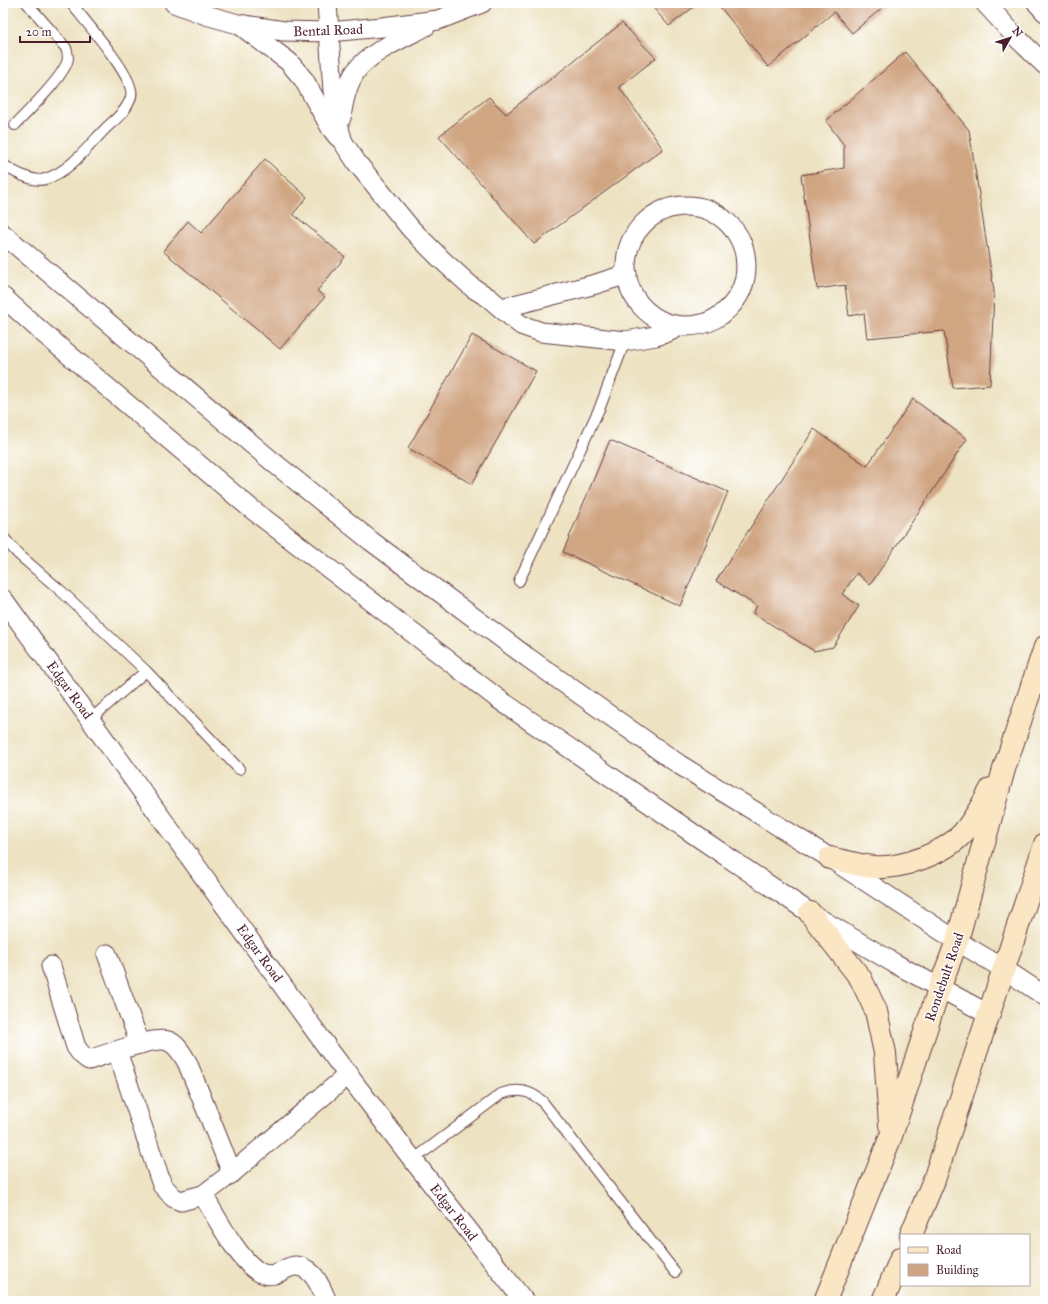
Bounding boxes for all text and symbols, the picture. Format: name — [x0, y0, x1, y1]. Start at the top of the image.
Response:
scale bar — [20, 18, 90, 44]
north arrow — [990, 18, 1030, 58]
street label: Bental Road — [293, 21, 363, 40]
text: N — [1009, 24, 1026, 40]
text: 20 m — [26, 25, 52, 39]
street label: Edgar Road — [43, 658, 96, 723]
street label: Edgar Road — [233, 921, 286, 986]
street label: Rondebult Road — [921, 930, 968, 1024]
street label: Edgar Road — [426, 1180, 481, 1244]
legend — [900, 1234, 1030, 1286]
text: Road — [936, 1243, 962, 1257]
text: Building — [936, 1263, 979, 1278]

